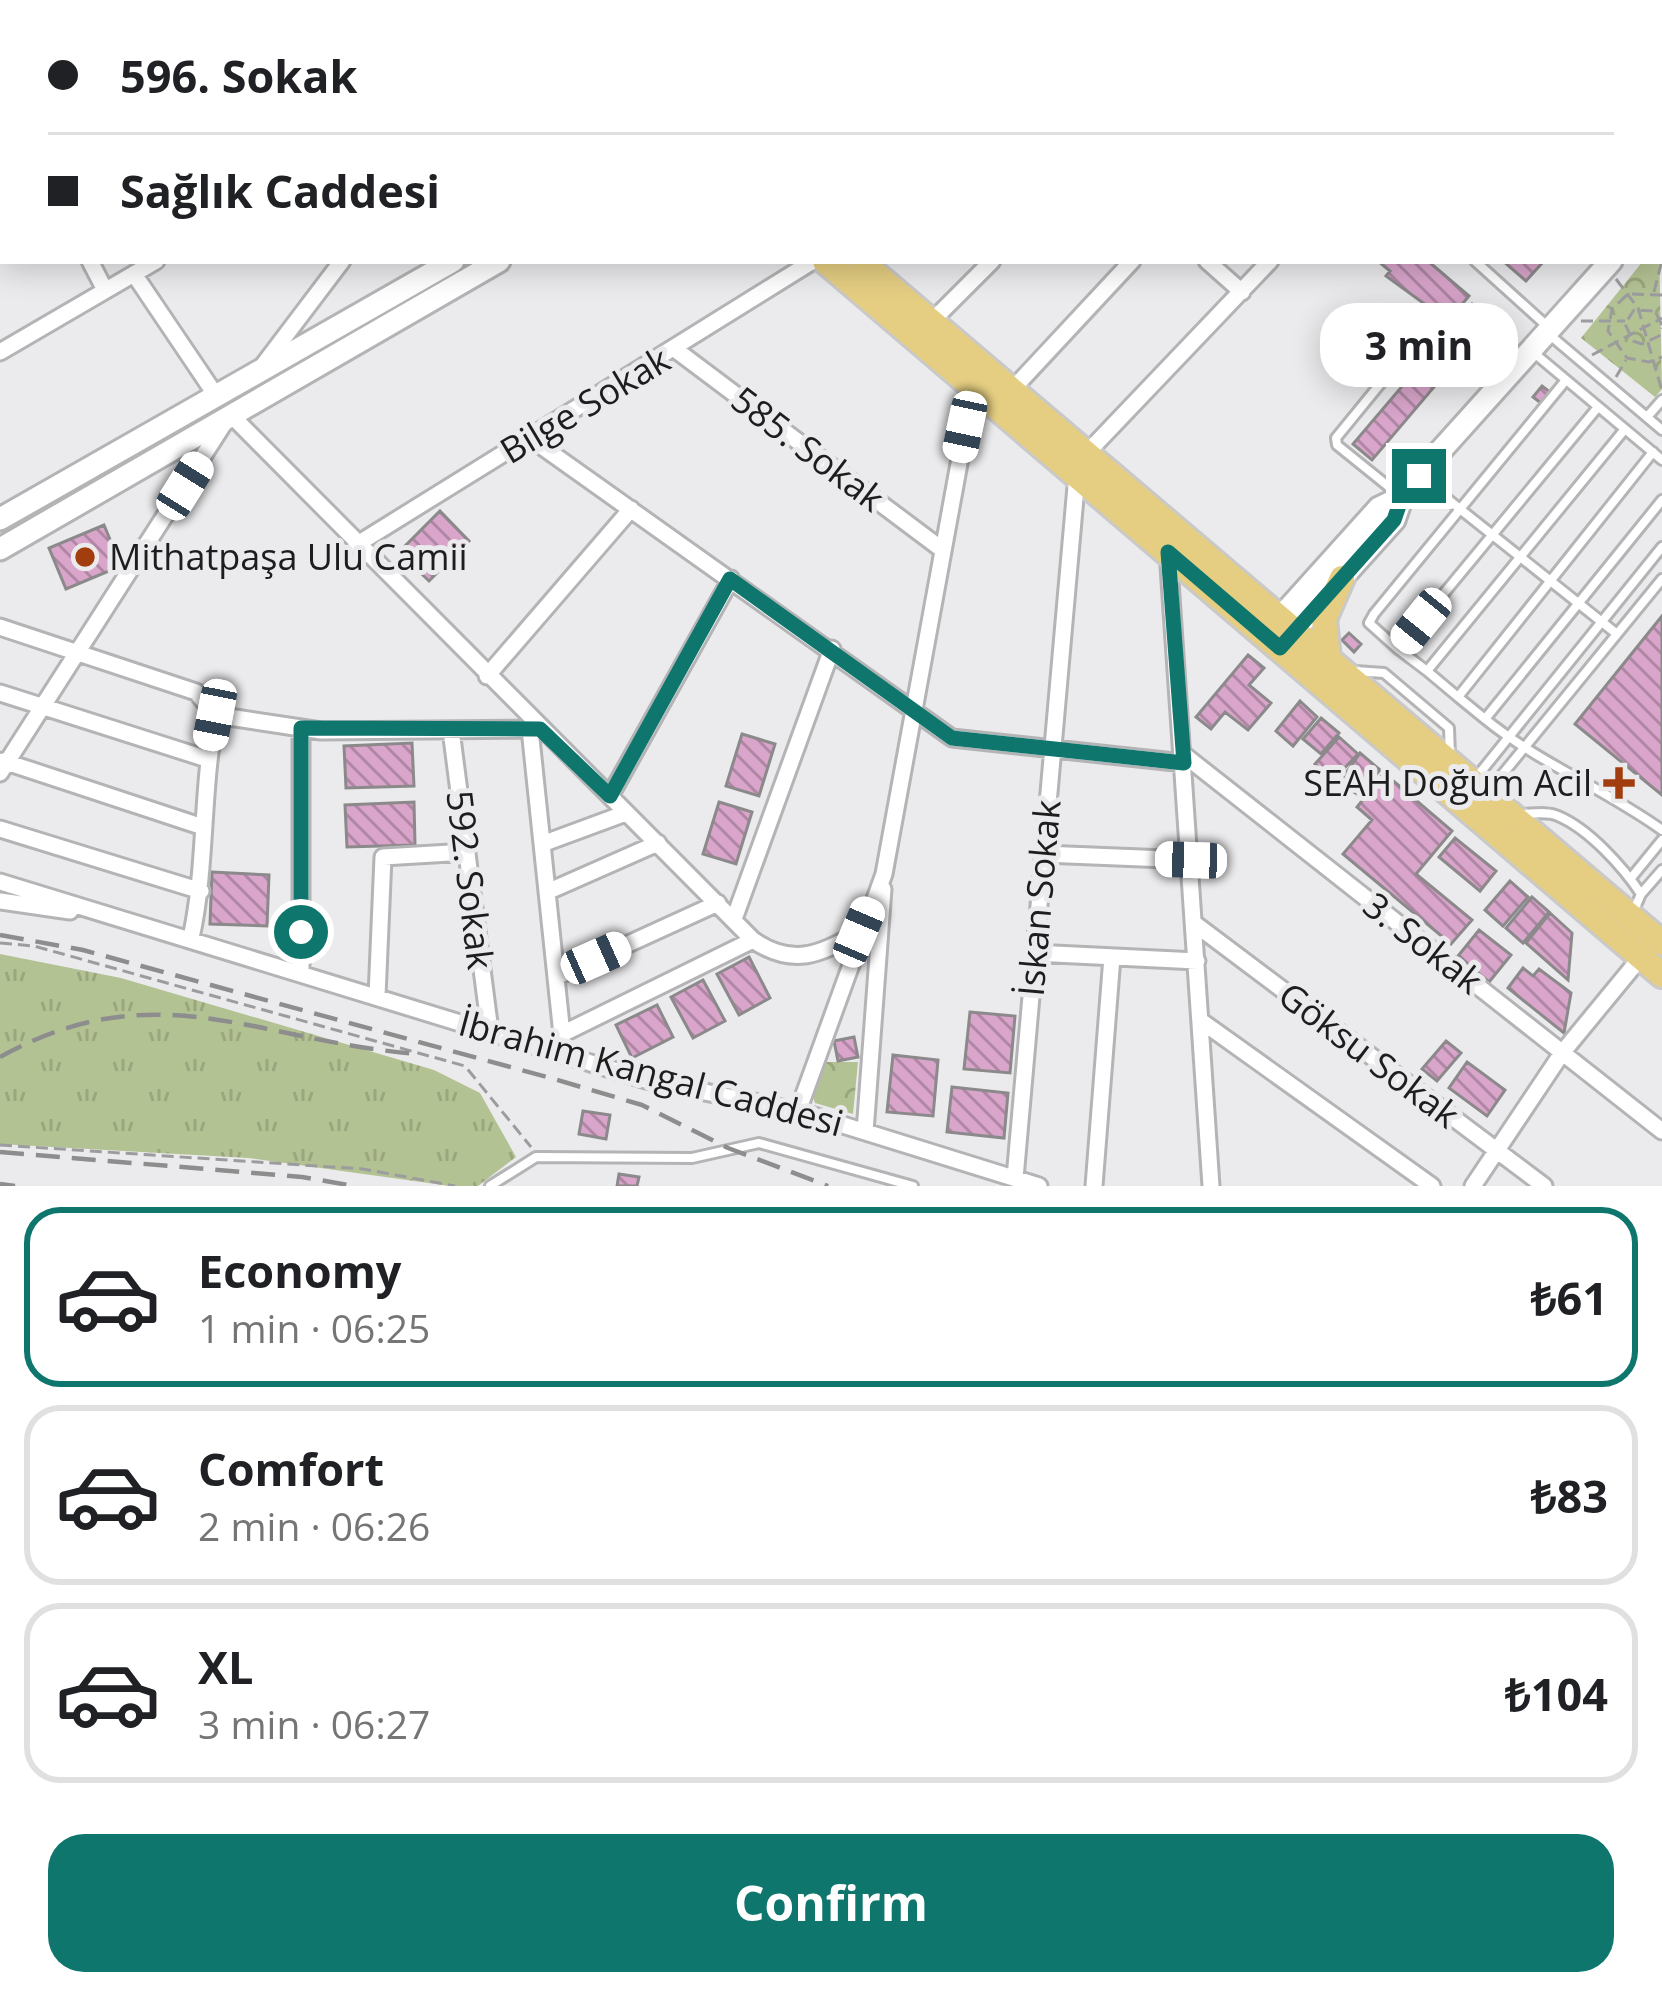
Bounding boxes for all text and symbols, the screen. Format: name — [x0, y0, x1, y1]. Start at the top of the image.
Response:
text: 596. Sokak — [120, 45, 357, 106]
text: Sağlık Caddesi — [120, 160, 440, 221]
callout: 3 min — [1320, 302, 1518, 386]
text: 3 min — [1365, 318, 1473, 371]
street label: Bilge Sokak — [491, 335, 679, 474]
street label: 585. Sokak — [722, 375, 895, 522]
car — [940, 388, 990, 466]
car — [151, 446, 219, 526]
route end — [1392, 449, 1446, 503]
place label: Mithatpaşa Ulu Camii — [109, 532, 468, 581]
marker: Mithatpaşa Ulu Camii — [72, 544, 98, 570]
car — [1384, 582, 1458, 660]
car — [190, 676, 240, 754]
place label: SEAH Doğum Acil — [1303, 758, 1592, 807]
marker: SEAH Doğum Acil — [1603, 767, 1635, 799]
street label: 592. Sokak — [435, 788, 506, 972]
street label: İskan Sokak — [1006, 798, 1071, 998]
car — [1154, 841, 1228, 879]
street label: 3. Sokak — [1354, 881, 1493, 1005]
car — [828, 892, 890, 972]
route start — [274, 905, 328, 959]
car — [556, 927, 636, 989]
street label: Göksu Sokak — [1269, 970, 1470, 1139]
street label: İbrahim Kangal Caddesi — [454, 998, 849, 1147]
text: Economy — [198, 1240, 401, 1301]
icon: car — [54, 1243, 162, 1351]
text: ₺61 — [1531, 1267, 1608, 1328]
text: 1 min · 06:25 — [198, 1301, 430, 1354]
text: Comfort — [198, 1438, 384, 1499]
icon: car — [54, 1441, 162, 1549]
text: ₺83 — [1531, 1465, 1608, 1526]
text: 2 min · 06:26 — [198, 1499, 430, 1552]
text: XL — [198, 1636, 253, 1697]
icon: car — [54, 1639, 162, 1747]
text: ₺104 — [1505, 1663, 1608, 1724]
text: 3 min · 06:27 — [198, 1697, 430, 1750]
button: Confirm — [48, 1834, 1614, 1972]

